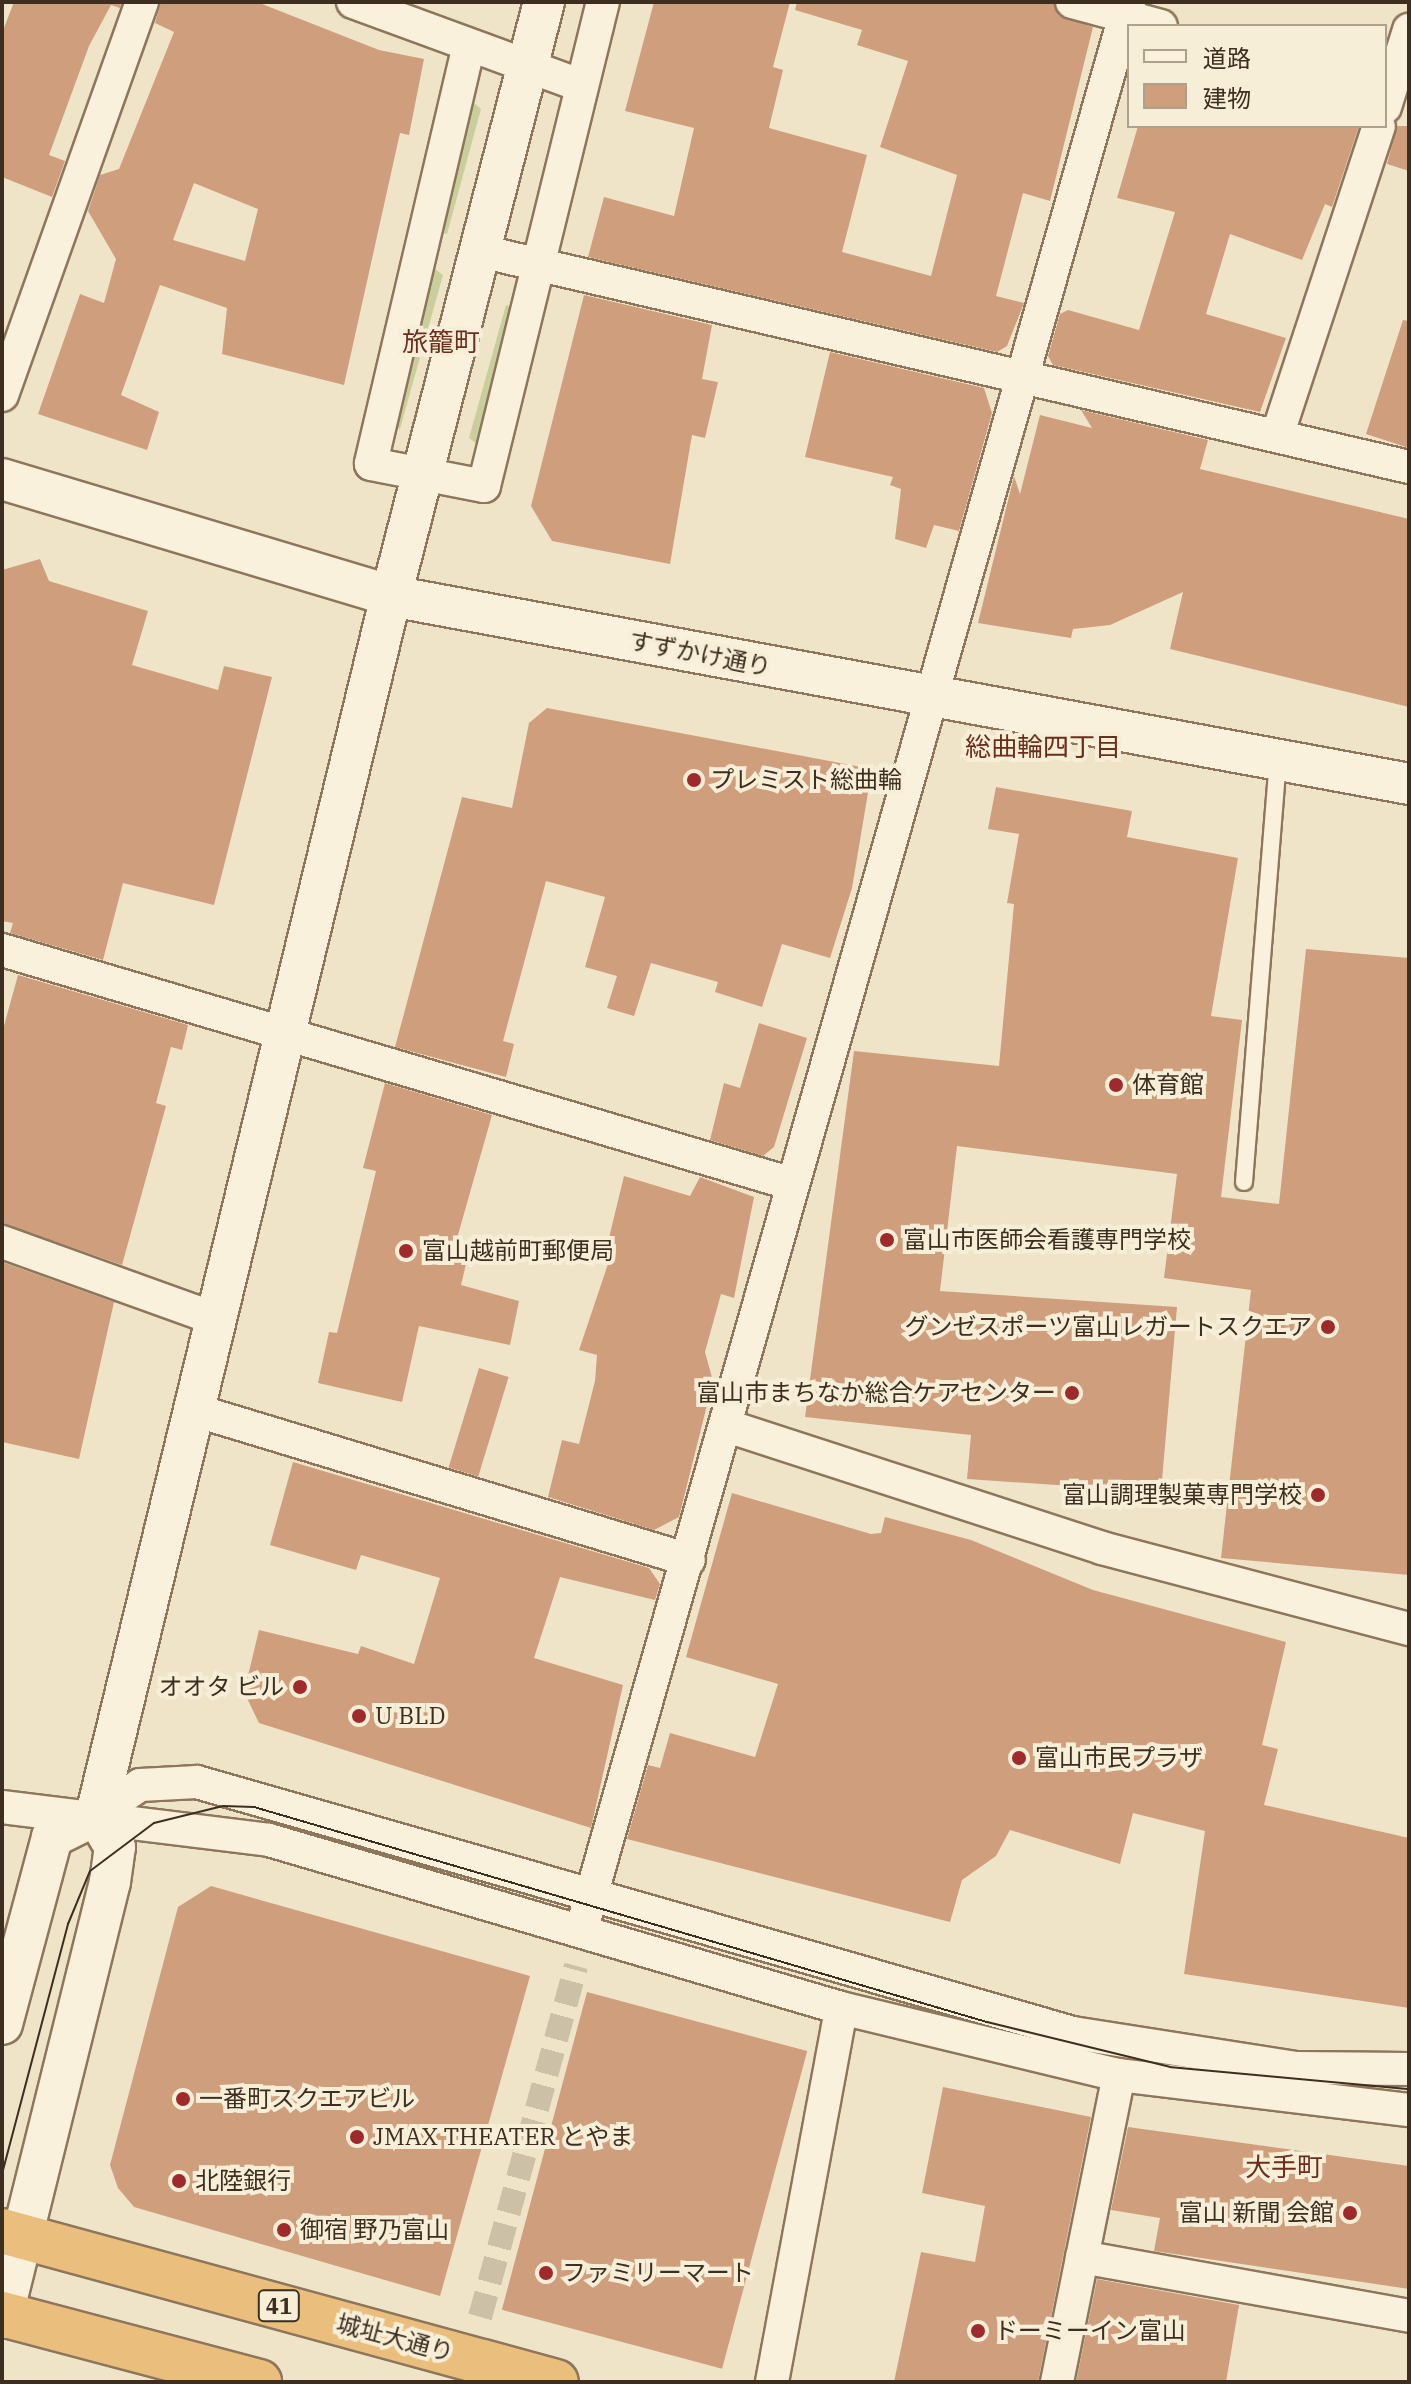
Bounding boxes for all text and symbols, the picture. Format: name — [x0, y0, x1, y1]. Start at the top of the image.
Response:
legend — [1127, 24, 1387, 128]
text: 道路 — [1203, 42, 1251, 74]
text: 建物 — [1203, 82, 1251, 114]
district label: 旅籠町 — [402, 326, 480, 358]
street label: すずかけ通り — [627, 626, 773, 682]
district label: 総曲輪四丁目 — [965, 731, 1121, 763]
place label: プレミスト総曲輪 — [710, 766, 902, 794]
marker: プレミスト総曲輪 — [685, 771, 703, 789]
place label: 体育館 — [1132, 1071, 1204, 1099]
marker: 体育館 — [1107, 1076, 1125, 1094]
place label: 富山市医師会看護専門学校 — [903, 1226, 1191, 1254]
marker: 富山市医師会看護専門学校 — [878, 1231, 896, 1249]
place label: 富山越前町郵便局 — [422, 1237, 614, 1265]
marker: 富山越前町郵便局 — [397, 1242, 415, 1260]
place label: グンゼスポーツ富山レガートスクエア — [904, 1313, 1312, 1341]
marker: グンゼスポーツ富山レガートスクエア — [1319, 1318, 1337, 1336]
place label: 富山市まちなか総合ケアセンター — [696, 1379, 1056, 1407]
marker: 富山市まちなか総合ケアセンター — [1063, 1384, 1081, 1402]
place label: 富山調理製菓専門学校 — [1062, 1481, 1302, 1509]
marker: 富山調理製菓専門学校 — [1309, 1486, 1327, 1504]
place label: オオタ ビル — [158, 1673, 284, 1701]
marker: オオタ ビル — [291, 1678, 309, 1696]
place label: U BLD — [375, 1702, 445, 1730]
marker: U BLD — [350, 1707, 368, 1725]
place label: 富山市民プラザ — [1035, 1744, 1203, 1772]
marker: 富山市民プラザ — [1010, 1749, 1028, 1767]
place label: 一番町スクエアビル — [199, 2085, 415, 2113]
marker: 一番町スクエアビル — [174, 2090, 192, 2108]
place label: JMAX THEATER とやま — [373, 2123, 633, 2151]
marker: JMAX THEATER とやま — [348, 2128, 366, 2146]
district label: 大手町 — [1245, 2151, 1323, 2183]
place label: 北陸銀行 — [195, 2167, 291, 2195]
marker: 北陸銀行 — [170, 2172, 188, 2190]
place label: 富山 新聞 会館 — [1179, 2199, 1334, 2227]
marker: 富山 新聞 会館 — [1341, 2204, 1359, 2222]
place label: 御宿 野乃富山 — [300, 2216, 450, 2244]
marker: 御宿 野乃富山 — [275, 2221, 293, 2239]
place label: ファミリーマート — [562, 2259, 754, 2287]
marker: ファミリーマート — [537, 2264, 555, 2282]
road number: 41 — [257, 2288, 301, 2324]
street label: 城址大通り — [333, 2309, 457, 2367]
place label: ドーミーイン富山 — [994, 2317, 1186, 2345]
marker: ドーミーイン富山 — [969, 2322, 987, 2340]

